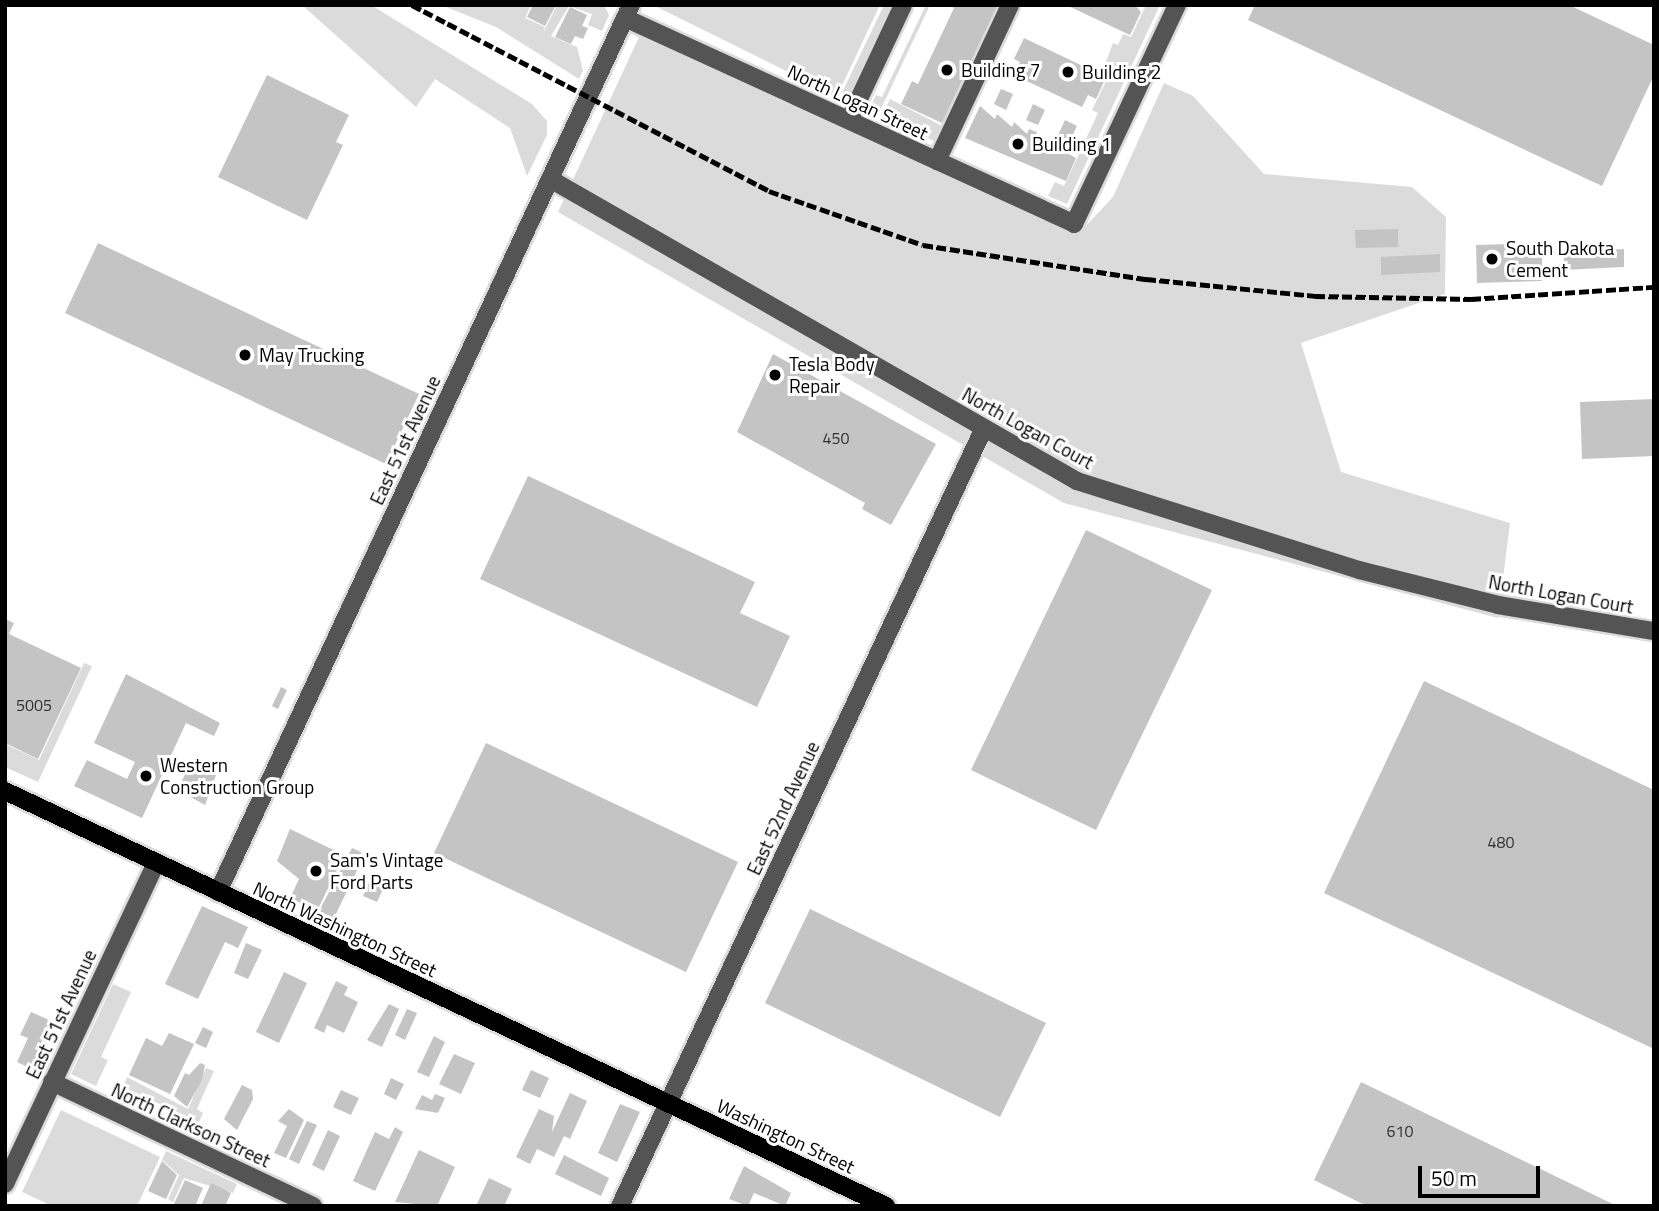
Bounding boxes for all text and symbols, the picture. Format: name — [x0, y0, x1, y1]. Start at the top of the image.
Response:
place label: Building 7 — [961, 59, 1040, 81]
street label: North Logan Street — [784, 60, 932, 144]
place label: Building 2 — [1082, 61, 1161, 83]
marker: Building 7 — [939, 62, 955, 78]
marker: Building 2 — [1060, 64, 1076, 80]
place label: Building 1 — [1032, 133, 1111, 155]
marker: Building 1 — [1010, 136, 1026, 152]
place label: South Dakota Cement — [1506, 237, 1614, 281]
marker: South Dakota Cement — [1484, 251, 1500, 267]
place label: May Trucking — [259, 344, 364, 366]
marker: May Trucking — [237, 347, 253, 363]
place label: Tesla Body Repair — [789, 353, 875, 397]
marker: Tesla Body Repair — [767, 367, 783, 383]
street label: East 51st Avenue — [365, 372, 445, 508]
street label: North Logan Court — [958, 382, 1098, 474]
house number: 450 — [823, 428, 849, 448]
street label: North Logan Court — [1487, 570, 1635, 618]
house number: 5005 — [16, 695, 52, 715]
street label: East 52nd Avenue — [742, 738, 824, 878]
place label: Western Construction Group — [160, 754, 314, 798]
marker: Western Construction Group — [138, 768, 154, 784]
house number: 480 — [1488, 832, 1514, 852]
place label: Sam's Vintage Ford Parts — [330, 849, 443, 893]
marker: Sam's Vintage Ford Parts — [308, 863, 324, 879]
street label: North Washington Street — [250, 876, 440, 982]
street label: East 51st Avenue — [21, 946, 101, 1082]
street label: North Clarkson Street — [108, 1078, 274, 1172]
street label: Washington Street — [714, 1094, 858, 1178]
house number: 610 — [1387, 1121, 1413, 1141]
scale bar — [1421, 1152, 1544, 1196]
text: 50 m — [1431, 1162, 1477, 1194]

